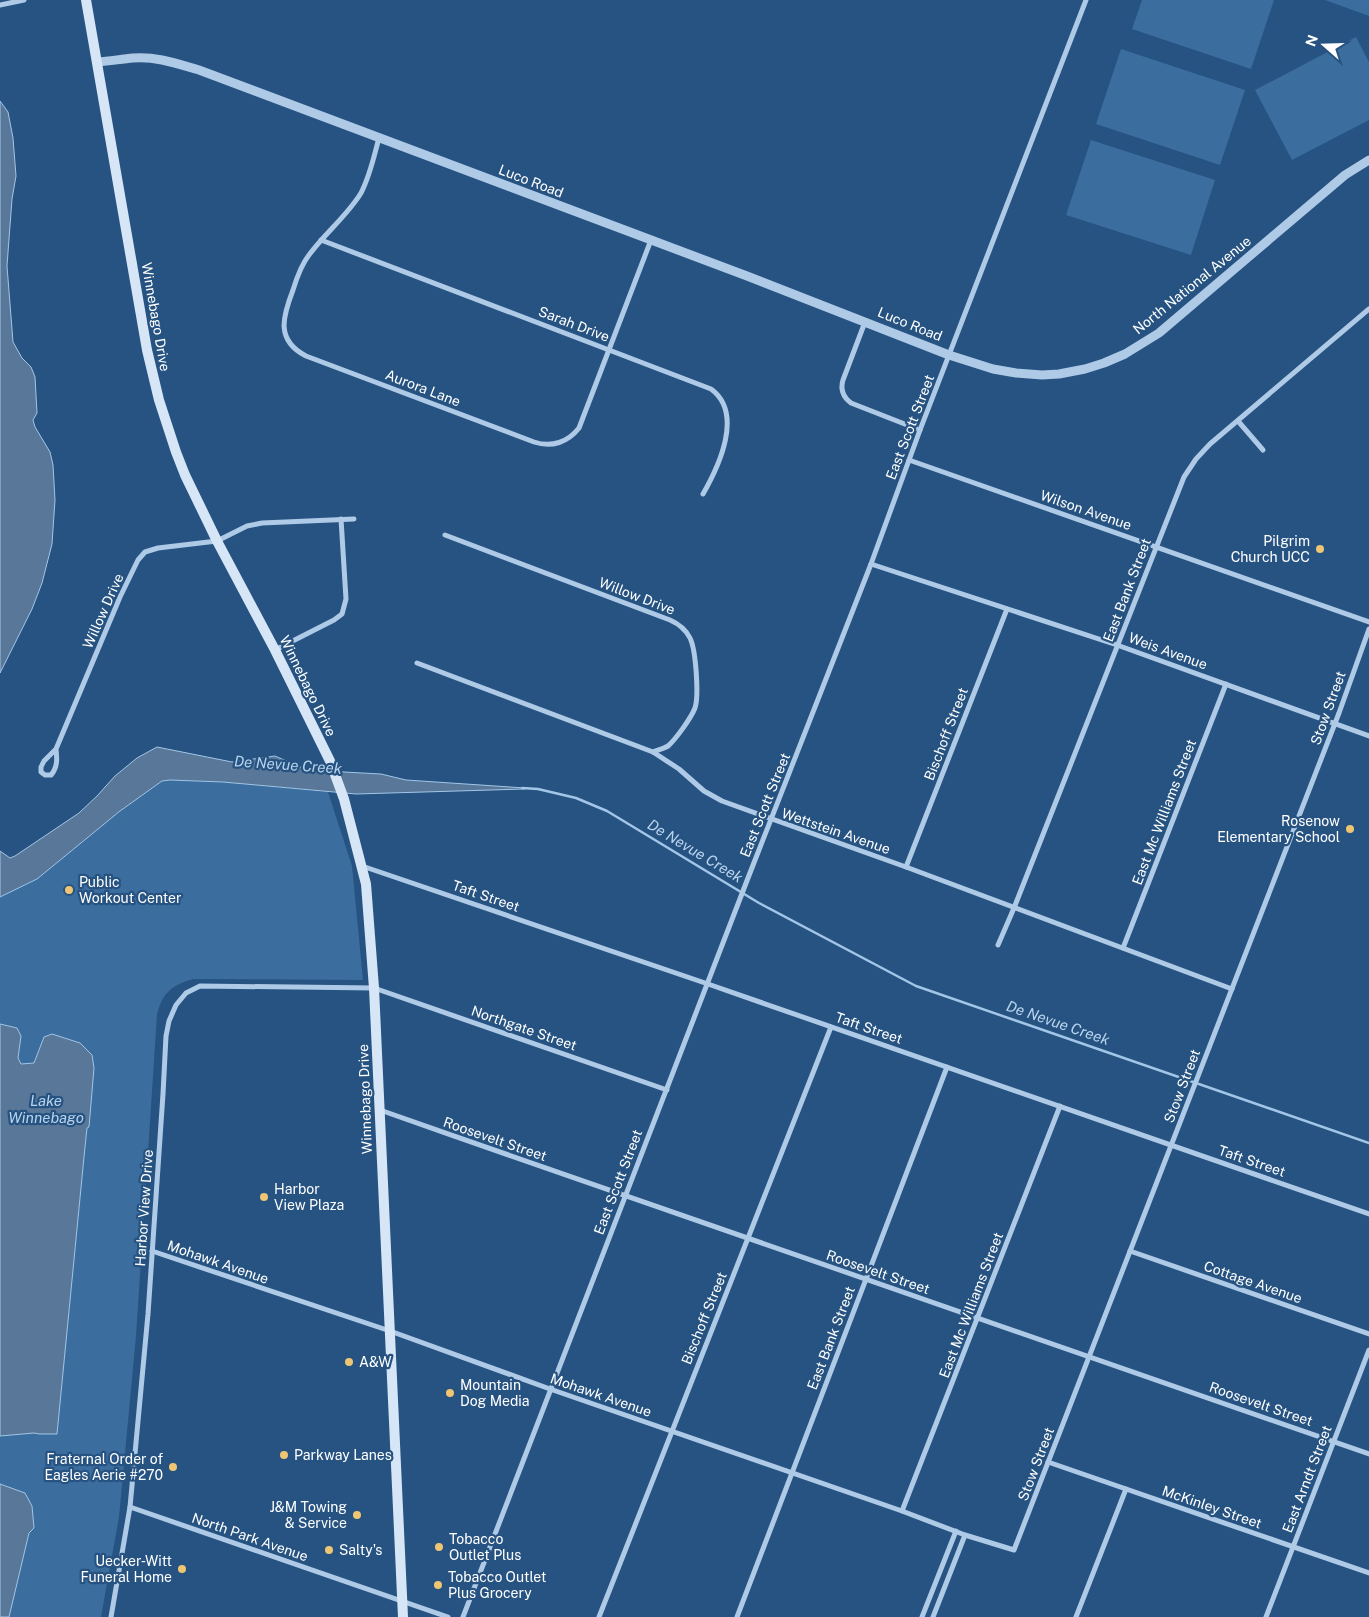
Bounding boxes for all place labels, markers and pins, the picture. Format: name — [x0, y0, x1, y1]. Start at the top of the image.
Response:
place label: Pilgrim Church UCC — [1231, 533, 1310, 565]
marker: Pilgrim Church UCC — [1314, 543, 1326, 555]
place label: Rosenow Elementary School — [1217, 813, 1340, 845]
marker: Rosenow Elementary School — [1344, 823, 1356, 835]
place label: Public Workout Center — [79, 874, 182, 906]
marker: Public Workout Center — [63, 884, 75, 896]
place label: Harbor View Plaza — [274, 1181, 344, 1213]
marker: Harbor View Plaza — [258, 1191, 270, 1203]
place label: A&W — [359, 1354, 392, 1370]
marker: A&W — [343, 1356, 355, 1368]
place label: Mountain Dog Media — [460, 1377, 530, 1409]
marker: Mountain Dog Media — [444, 1387, 456, 1399]
place label: Parkway Lanes — [294, 1447, 392, 1463]
marker: Parkway Lanes — [278, 1449, 290, 1461]
place label: Fraternal Order of Eagles Aerie #270 — [44, 1451, 163, 1483]
marker: Fraternal Order of Eagles Aerie #270 — [167, 1461, 179, 1473]
place label: J&M Towing & Service — [269, 1499, 347, 1531]
marker: J&M Towing & Service — [351, 1509, 363, 1521]
place label: Tobacco Outlet Plus — [449, 1531, 521, 1563]
marker: Tobacco Outlet Plus — [433, 1541, 445, 1553]
place label: Salty's — [339, 1542, 382, 1558]
marker: Salty's — [323, 1544, 335, 1556]
place label: Uecker-Witt Funeral Home — [80, 1553, 172, 1585]
marker: Uecker-Witt Funeral Home — [176, 1563, 188, 1575]
place label: Tobacco Outlet Plus Grocery — [448, 1569, 546, 1601]
marker: Tobacco Outlet Plus Grocery — [432, 1579, 444, 1591]

